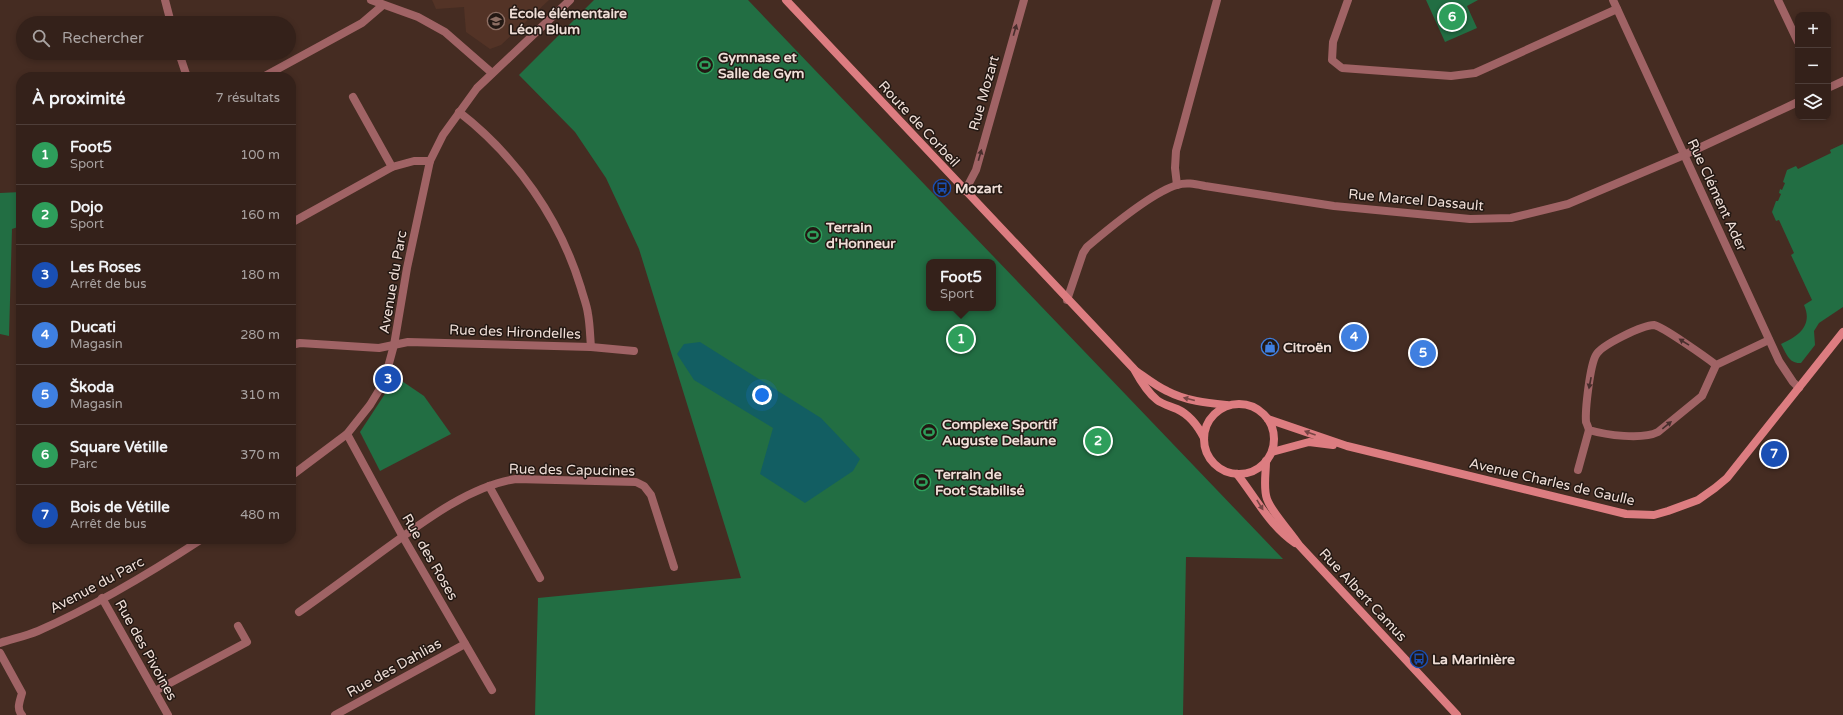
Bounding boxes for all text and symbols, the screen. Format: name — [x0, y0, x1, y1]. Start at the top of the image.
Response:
pin: 6 — [1439, 2, 1465, 32]
place label: École élémentaire Léon Blum — [509, 5, 627, 38]
school or university icon: École élémentaire Léon Blum — [486, 11, 506, 31]
map controls — [1795, 12, 1831, 120]
button: + — [1795, 12, 1831, 48]
search box — [16, 16, 296, 60]
one-way arrow — [1013, 24, 1019, 36]
icon: search — [30, 27, 52, 49]
text: Rechercher — [62, 29, 144, 47]
button: − — [1795, 48, 1831, 84]
place label: Gymnase et Salle de Gym — [718, 49, 805, 82]
street label: Rue Mozart — [965, 53, 1003, 133]
sports icon: Gymnase et Salle de Gym — [695, 55, 715, 75]
street label: Route de Corbeil — [875, 77, 963, 171]
button: layers — [1795, 84, 1831, 120]
text: À proximité — [32, 88, 125, 109]
text: 7 résultats — [216, 90, 280, 106]
street label: Rue Clément Ader — [1684, 136, 1751, 254]
text: Foot5 — [70, 138, 112, 156]
text: 1 — [41, 147, 49, 163]
text: 100 m — [240, 147, 280, 163]
one-way arrow — [977, 149, 983, 161]
text: Sport — [70, 156, 104, 172]
bus stop icon: Mozart — [932, 178, 952, 198]
place label: Mozart — [955, 180, 1003, 197]
street label: Rue Marcel Dassault — [1348, 186, 1485, 214]
text: Dojo — [70, 198, 103, 216]
text: 2 — [41, 207, 49, 223]
text: 160 m — [240, 207, 280, 223]
text: Sport — [70, 216, 104, 232]
place label: Terrain d'Honneur — [825, 219, 896, 252]
sports icon: Terrain d'Honneur — [803, 225, 823, 245]
street label: Avenue du Parc — [376, 229, 410, 335]
text: Les Roses — [70, 258, 141, 276]
popup — [926, 259, 996, 311]
text: 3 — [41, 267, 49, 283]
text: 180 m — [240, 267, 280, 283]
text: Foot5 — [940, 268, 982, 286]
text: Arrêt de bus — [70, 276, 146, 292]
text: Sport — [940, 286, 974, 302]
text: Ducati — [70, 318, 116, 336]
street label: Rue des Hirondelles — [449, 321, 581, 343]
pin: 4 — [1341, 322, 1367, 352]
pin: 1 — [948, 324, 974, 354]
text: 4 — [41, 327, 49, 343]
text: 280 m — [240, 327, 280, 343]
text: Magasin — [70, 336, 123, 352]
shop icon: Citroën — [1260, 337, 1280, 357]
pin: 5 — [1410, 338, 1436, 368]
place label: Citroën — [1283, 339, 1332, 356]
one-way arrow — [1678, 339, 1690, 346]
pin: 3 — [375, 364, 401, 394]
one-way arrow — [1586, 376, 1592, 389]
text: Škoda — [70, 378, 114, 396]
your location — [752, 385, 772, 405]
text: 5 — [41, 387, 49, 403]
text: 310 m — [240, 387, 280, 403]
text: Magasin — [70, 396, 123, 412]
one-way arrow — [1182, 396, 1195, 402]
place label: Complexe Sportif Auguste Delaune — [942, 416, 1058, 449]
one-way arrow — [1662, 420, 1673, 429]
sports icon: Complexe Sportif Auguste Delaune — [919, 422, 939, 442]
pin: 2 — [1085, 426, 1111, 456]
one-way arrow — [1304, 429, 1316, 435]
text: Square Vétille — [70, 438, 168, 456]
pin: 7 — [1761, 439, 1787, 469]
text: 6 — [41, 447, 49, 463]
text: 370 m — [240, 447, 280, 463]
street label: Avenue Charles de Gaulle — [1468, 455, 1636, 509]
text: Parc — [70, 456, 97, 472]
street label: Rue des Capucines — [509, 460, 636, 480]
place label: Terrain de Foot Stabilisé — [934, 466, 1024, 499]
sports icon: Terrain de Foot Stabilisé — [912, 472, 932, 492]
text: Bois de Vétille — [70, 498, 170, 516]
one-way arrow — [1256, 499, 1263, 511]
text: 7 — [41, 507, 49, 523]
text: 480 m — [240, 507, 280, 523]
street label: Rue des Roses — [398, 511, 462, 603]
text: Arrêt de bus — [70, 516, 146, 532]
street label: Rue Albert Camus — [1316, 545, 1411, 645]
street label: Avenue du Parc — [47, 553, 147, 617]
street label: Rue des Pivoines — [111, 597, 181, 704]
street label: Rue des Dahlias — [344, 635, 444, 701]
bus stop icon: La Marinière — [1409, 649, 1429, 669]
place label: La Marinière — [1432, 651, 1515, 668]

